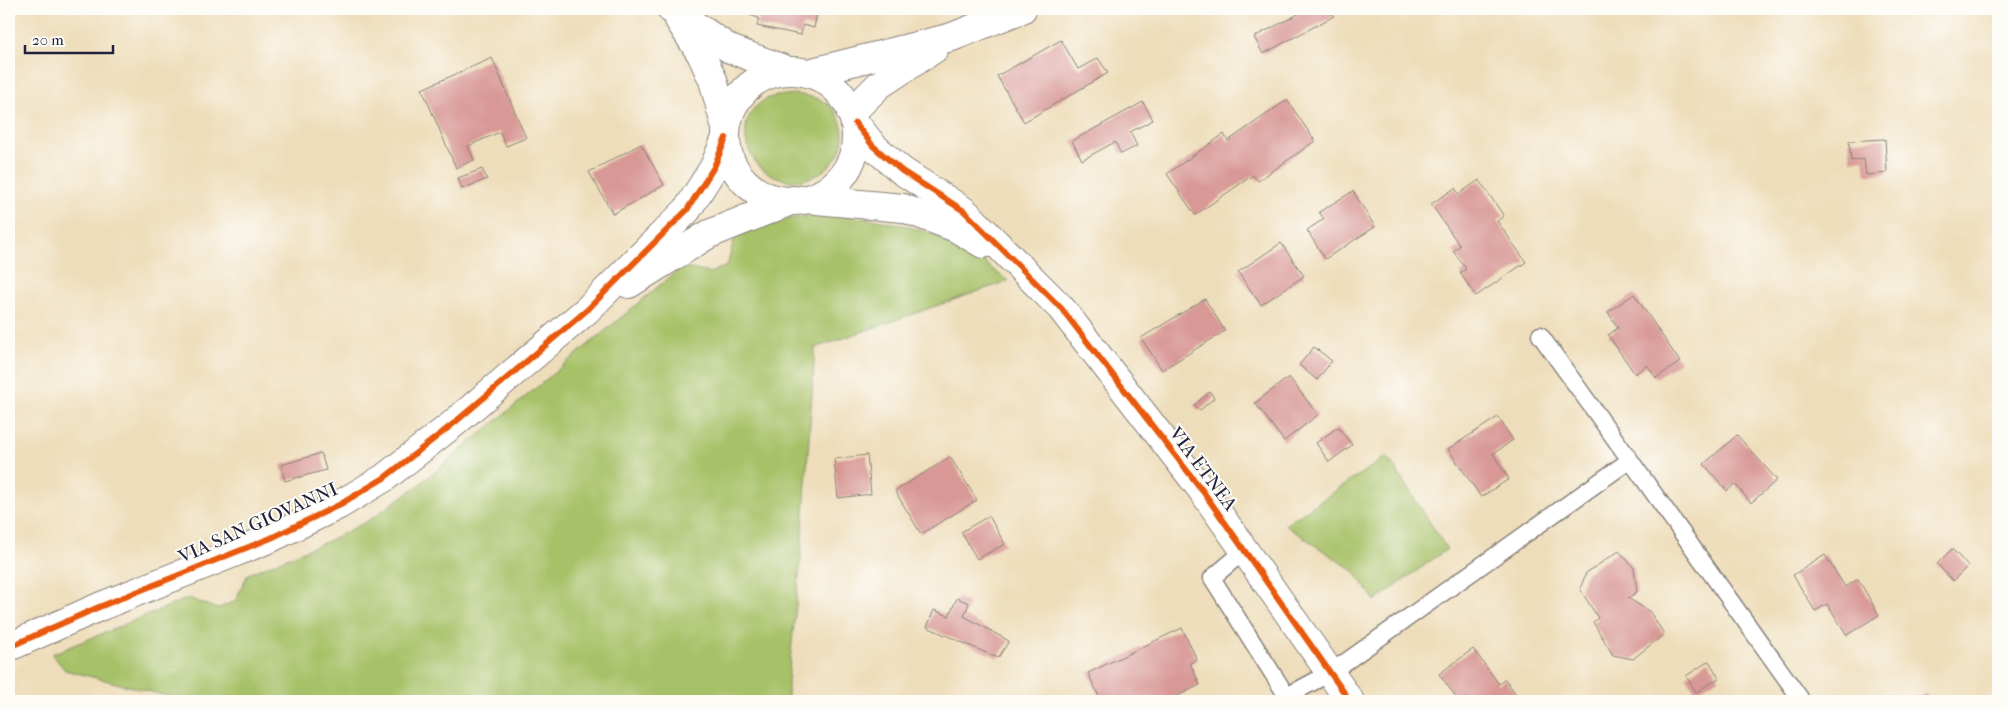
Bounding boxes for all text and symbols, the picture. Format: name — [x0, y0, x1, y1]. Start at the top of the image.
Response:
scale bar — [25, 22, 112, 54]
text: 20 m — [32, 31, 64, 49]
street label: VIA ETNEA — [1164, 422, 1242, 516]
street label: VIA SAN GIOVANNI — [174, 478, 341, 568]

